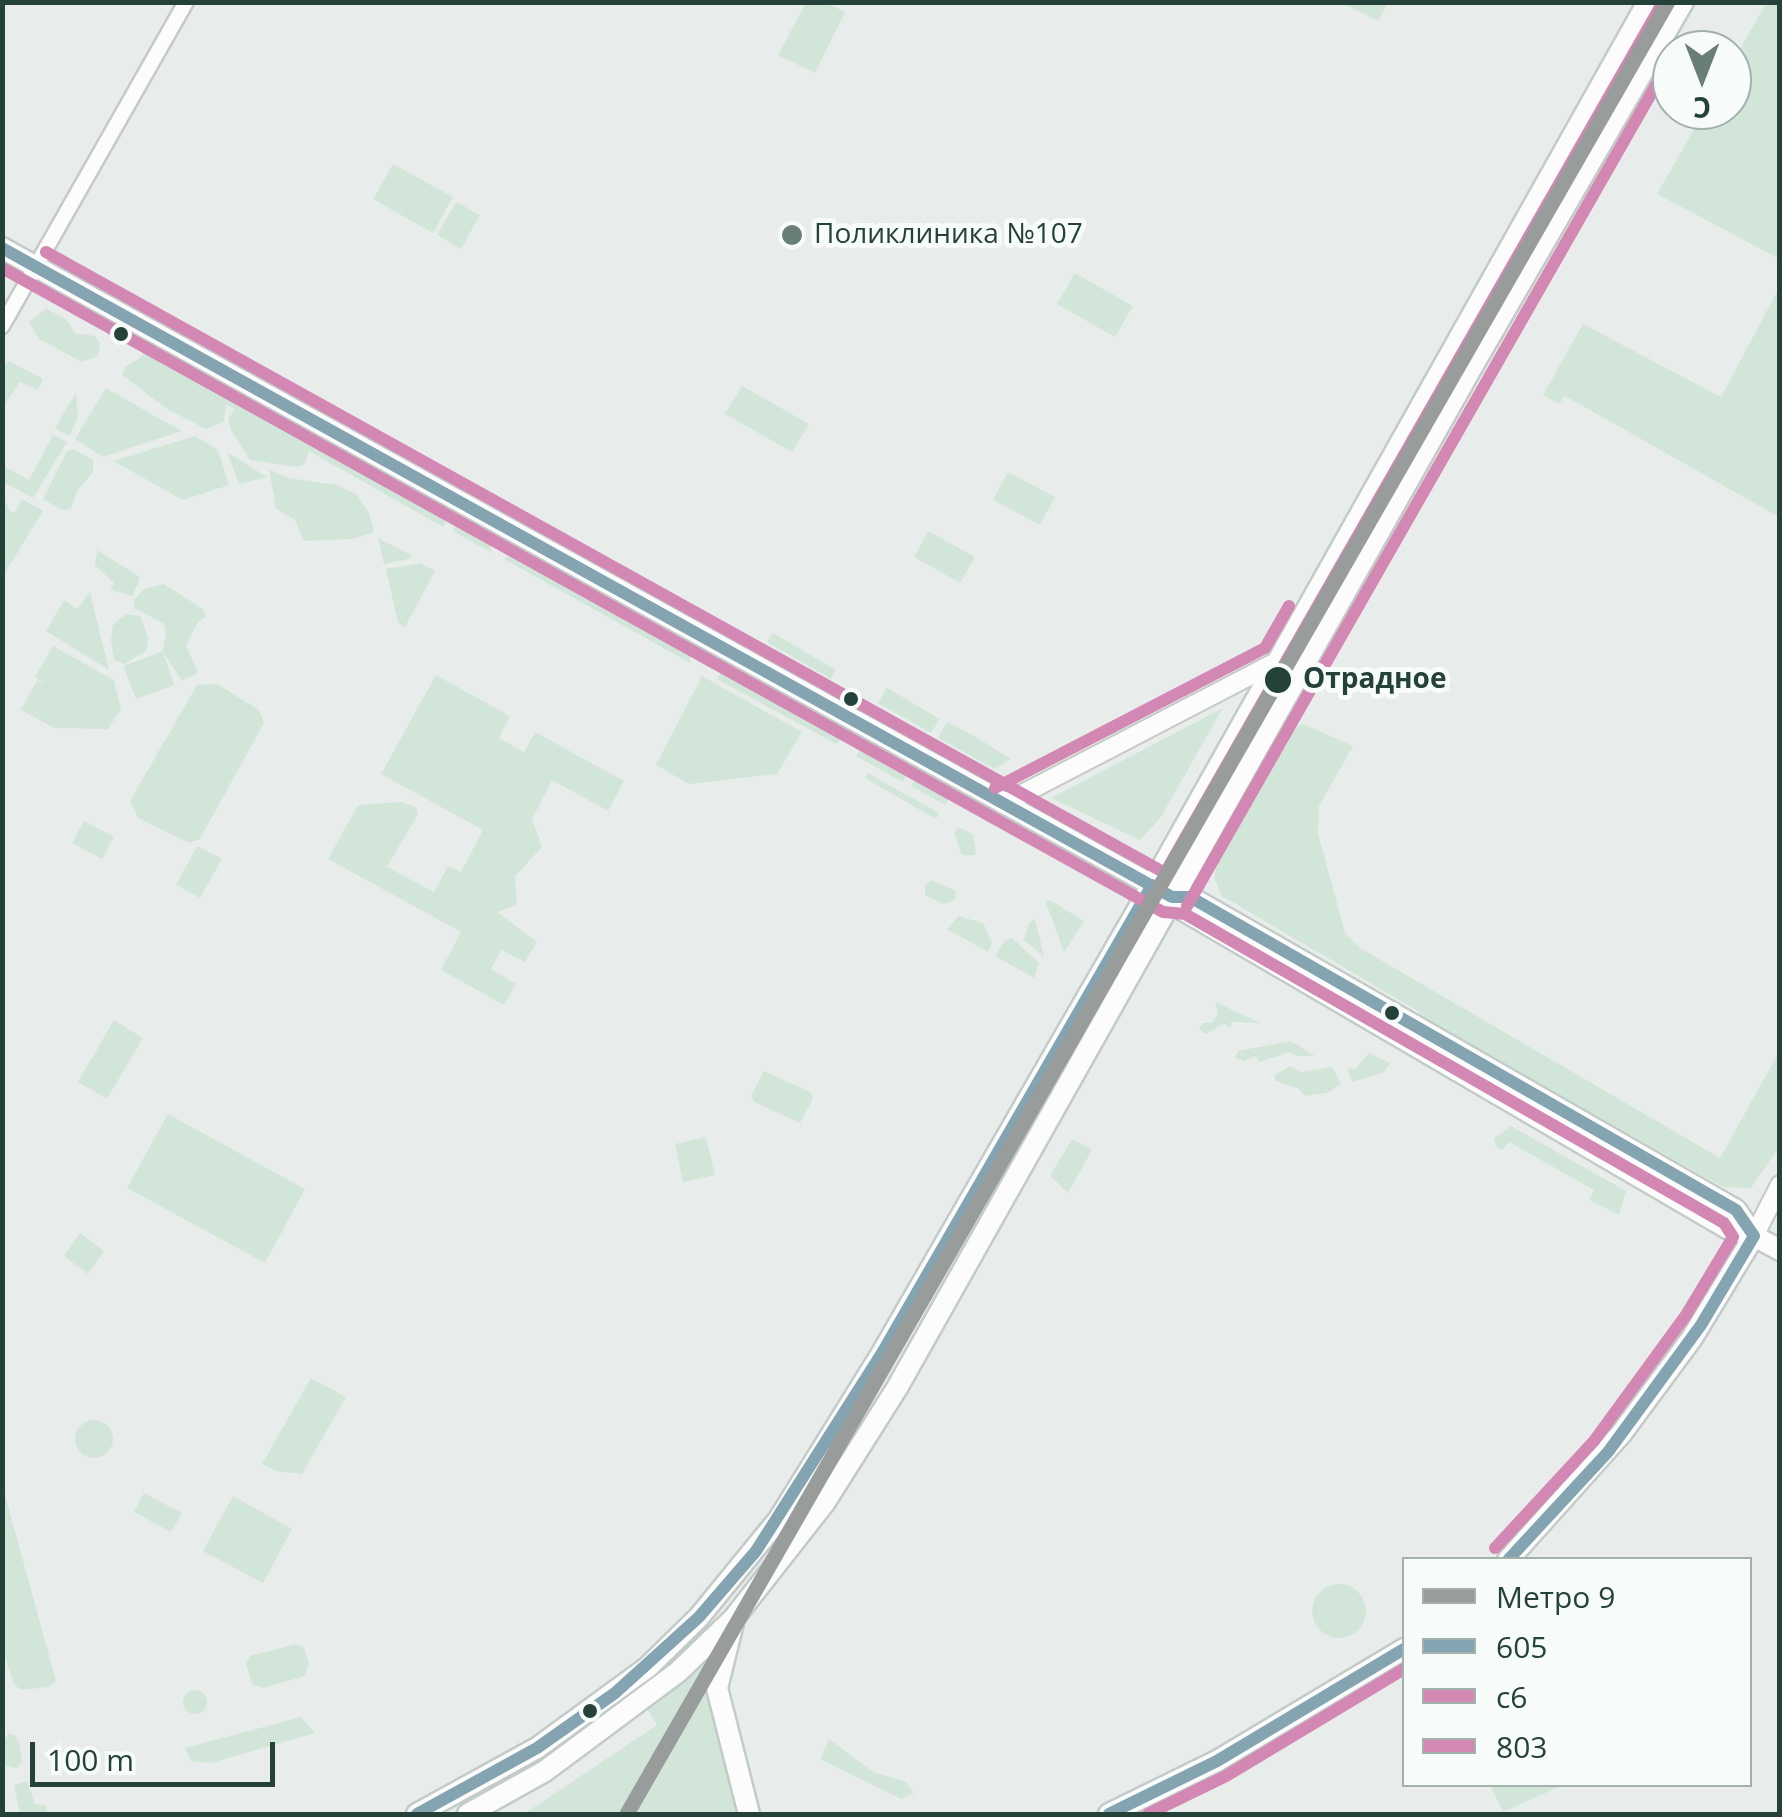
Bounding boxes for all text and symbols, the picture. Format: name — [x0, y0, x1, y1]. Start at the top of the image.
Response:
north arrow — [1652, 30, 1752, 130]
text: С — [1693, 89, 1711, 127]
place label: Поликлиника №107 — [814, 218, 1083, 252]
marker: Поликлиника №107 — [779, 222, 805, 248]
unlabelled marker — [111, 324, 131, 344]
place label: Отрадное — [1303, 663, 1446, 697]
marker: Отрадное — [1262, 664, 1294, 696]
unlabelled marker — [841, 689, 861, 709]
unlabelled marker — [1382, 1003, 1402, 1023]
legend — [1402, 1557, 1752, 1787]
text: Метро 9 — [1496, 1576, 1615, 1617]
text: 605 — [1496, 1626, 1547, 1667]
text: с6 — [1496, 1676, 1528, 1717]
unlabelled marker — [580, 1701, 600, 1721]
scale bar — [35, 1722, 280, 1784]
text: 803 — [1496, 1726, 1547, 1767]
text: 100 m — [47, 1739, 134, 1780]

